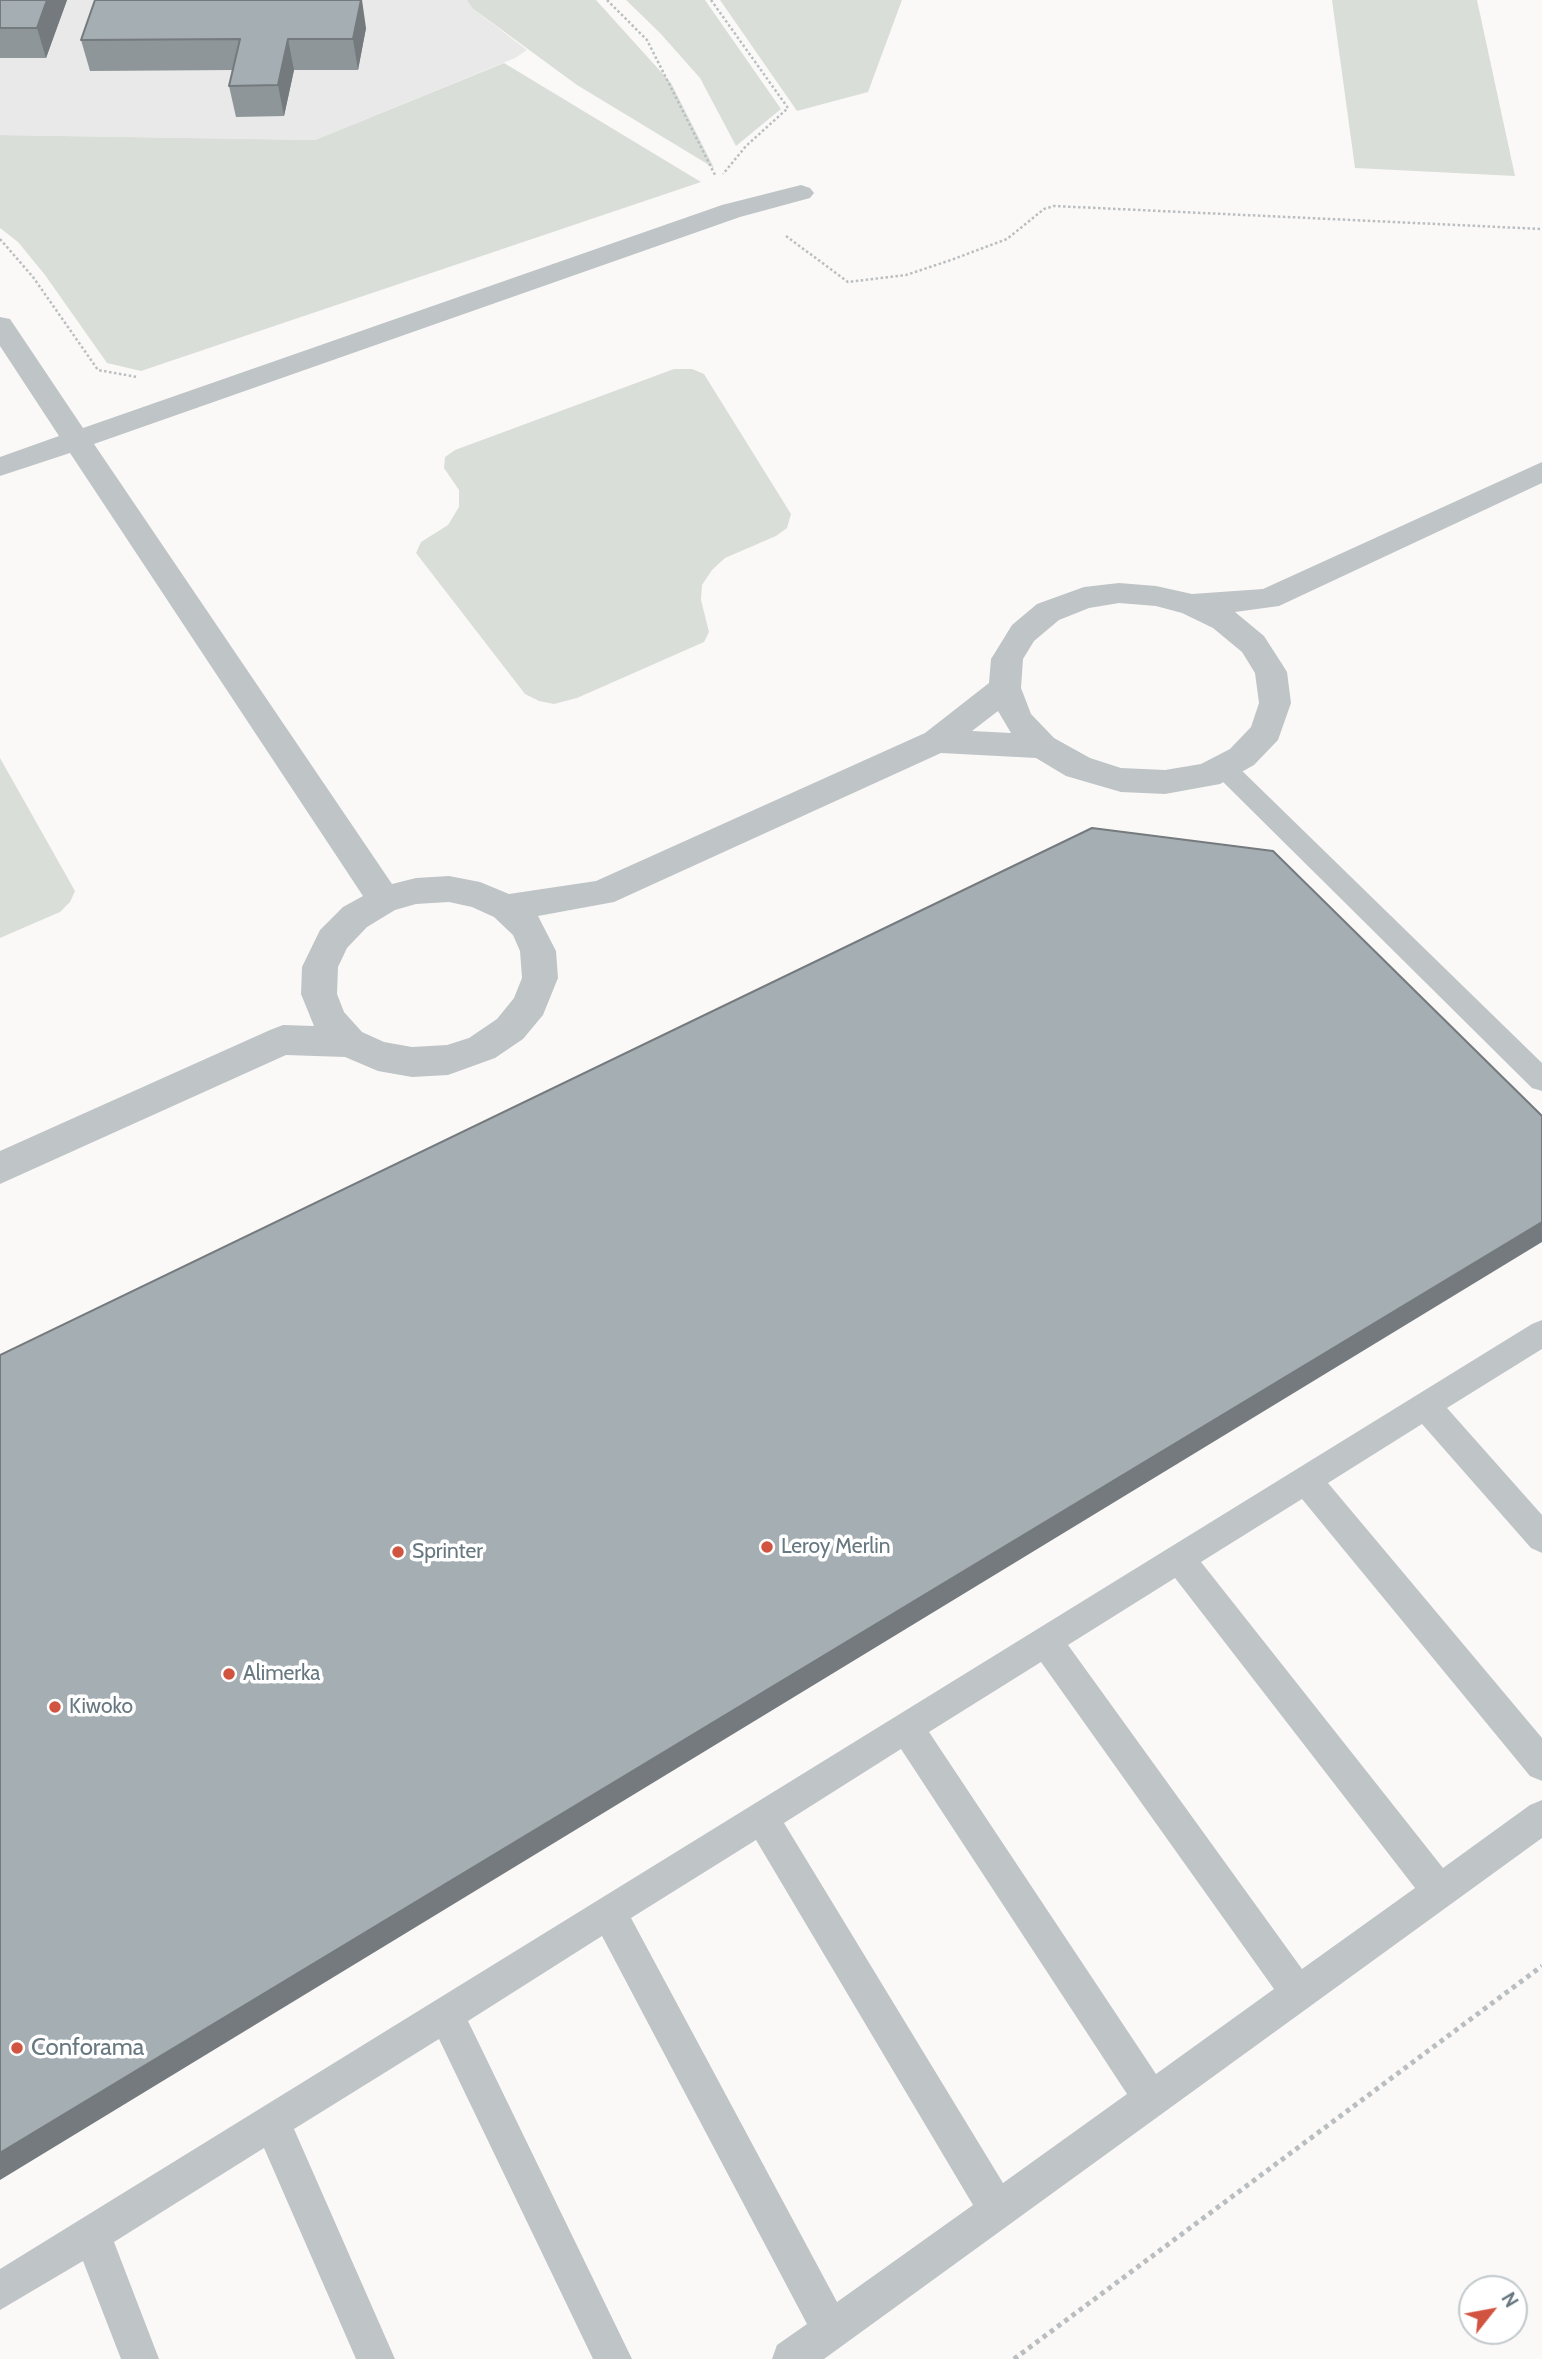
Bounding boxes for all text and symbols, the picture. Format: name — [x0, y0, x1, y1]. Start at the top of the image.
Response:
place label: Leroy Merlin — [781, 1534, 890, 1560]
place label: Sprinter — [412, 1539, 483, 1565]
marker: Leroy Merlin — [759, 1539, 775, 1555]
marker: Sprinter — [390, 1544, 406, 1560]
place label: Alimerka — [243, 1661, 320, 1687]
marker: Alimerka — [221, 1666, 237, 1682]
place label: Kiwoko — [69, 1694, 133, 1720]
marker: Kiwoko — [47, 1699, 63, 1715]
place label: Conforama — [31, 2034, 144, 2062]
marker: Conforama — [9, 2040, 25, 2056]
north arrow — [1458, 2275, 1528, 2345]
text: N — [1496, 2288, 1523, 2312]

